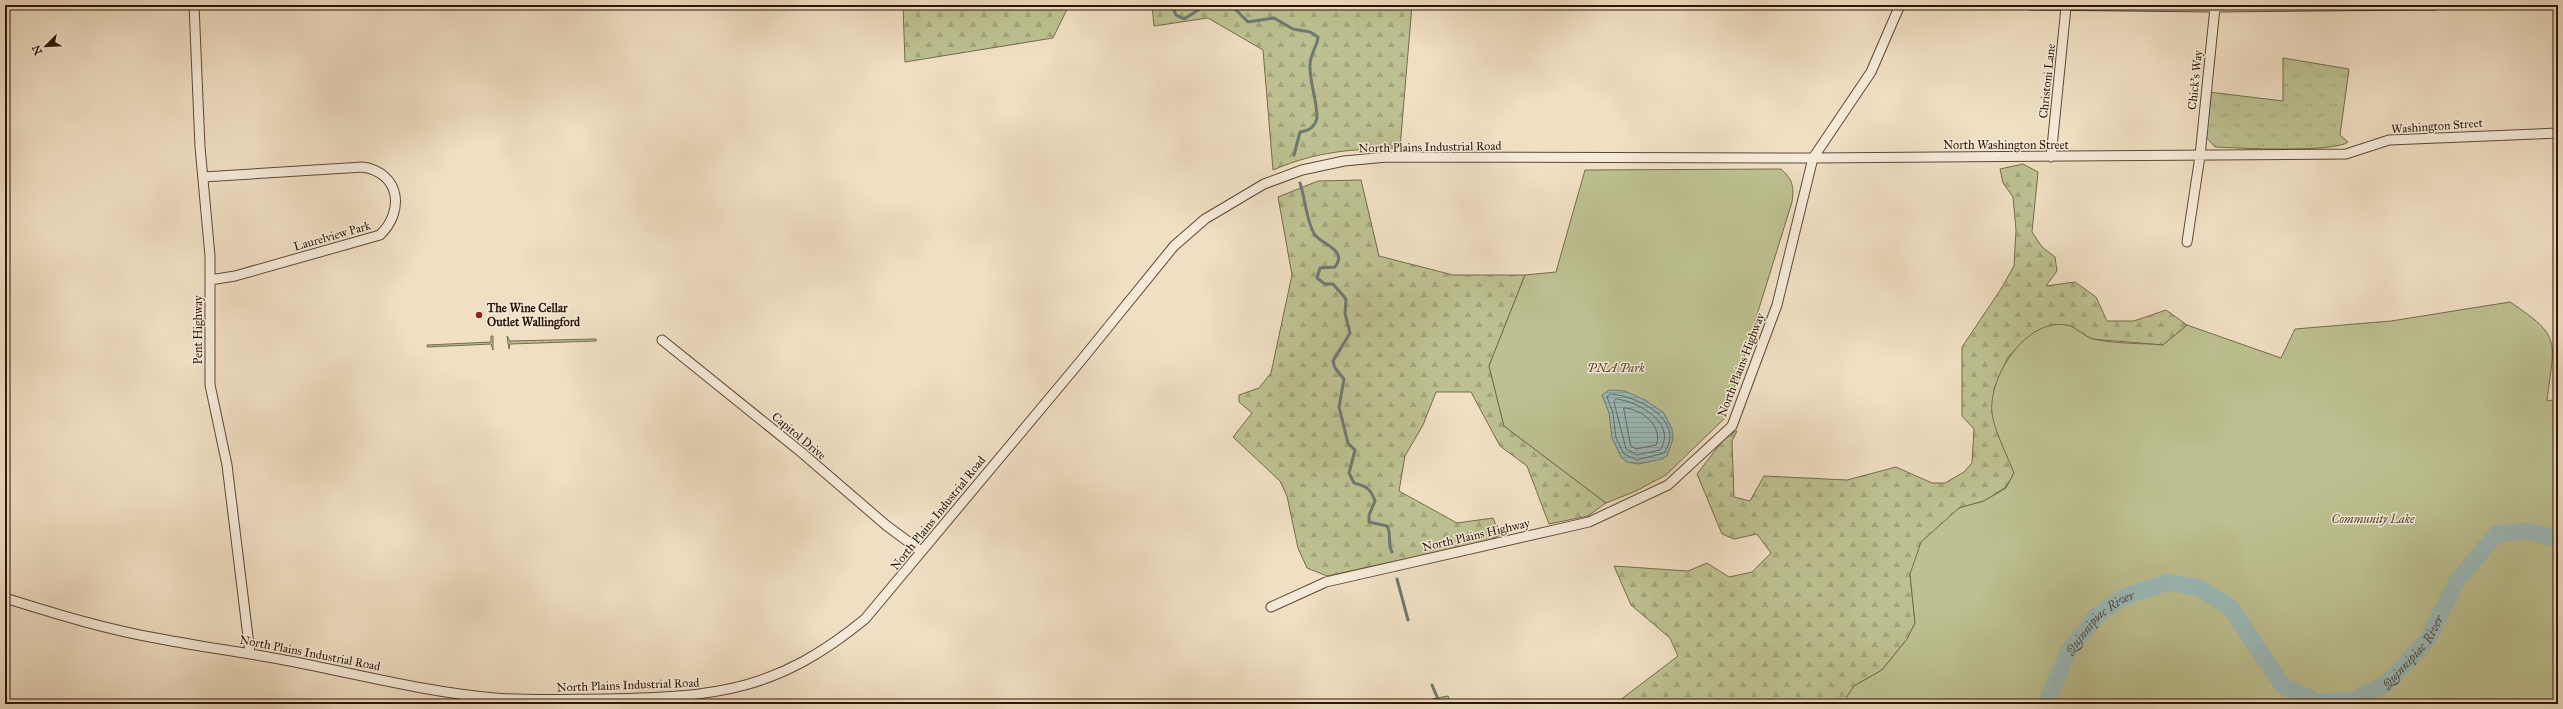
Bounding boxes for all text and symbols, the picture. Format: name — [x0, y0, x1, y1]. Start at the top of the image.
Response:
north arrow — [26, 26, 66, 66]
text: N — [29, 42, 45, 57]
street label: Christoni Lane — [2036, 43, 2058, 119]
street label: Chick's Way — [2185, 49, 2205, 111]
street label: Washington Street — [2391, 116, 2484, 137]
street label: North Washington Street — [1943, 138, 2070, 153]
street label: North Plains Industrial Road — [1358, 139, 1502, 155]
street label: Laurelview Park — [292, 218, 372, 254]
street label: Pent Highway — [191, 295, 206, 365]
place label: The Wine Cellar Outlet Wallingford — [486, 301, 581, 330]
marker: The Wine Cellar Outlet Wallingford — [474, 310, 484, 320]
street label: North Plains Highway — [1715, 311, 1768, 419]
park label: PNA Park — [1587, 361, 1645, 375]
street label: Capitol Drive — [769, 409, 829, 463]
street label: North Plains Industrial Road — [888, 453, 988, 573]
park label: Community Lake — [2332, 512, 2415, 526]
street label: North Plains Highway — [1421, 516, 1532, 555]
water label: Quinnipiac River — [2062, 587, 2137, 659]
water label: Quinnipiac River — [2378, 612, 2448, 693]
street label: North Plains Industrial Road — [239, 632, 381, 674]
street label: North Plains Industrial Road — [556, 676, 700, 694]

